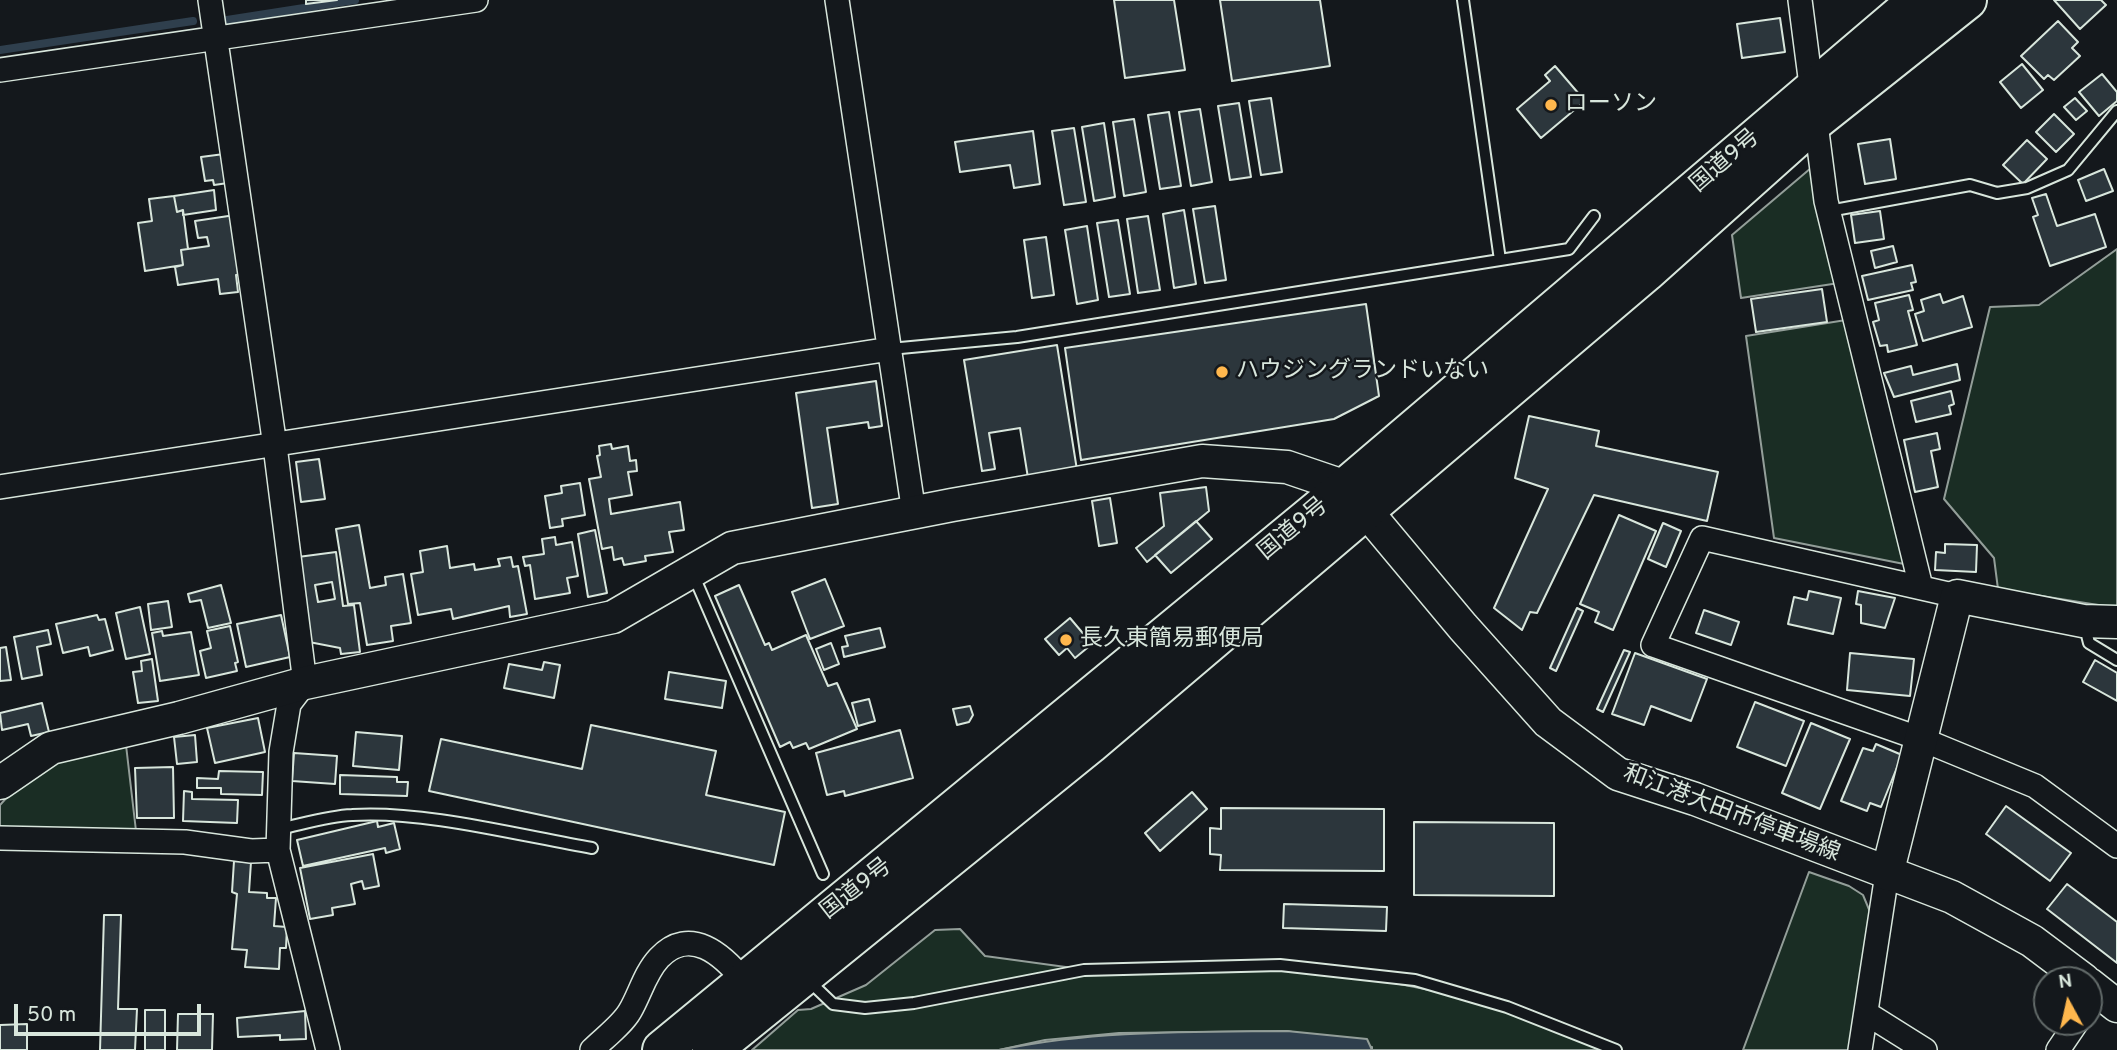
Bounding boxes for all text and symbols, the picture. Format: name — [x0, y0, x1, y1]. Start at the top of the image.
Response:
place label: ローソン — [1565, 91, 1657, 119]
marker: ローソン — [1543, 97, 1559, 113]
street label: 国道9号 — [1686, 124, 1766, 200]
place label: ハウジングランドいない — [1236, 358, 1489, 386]
marker: ハウジングランドいない — [1214, 364, 1230, 380]
street label: 国道9号 — [1253, 493, 1335, 567]
place label: 長久東簡易郵便局 — [1080, 626, 1264, 654]
marker: 長久東簡易郵便局 — [1058, 632, 1074, 648]
street label: 和江港大田市停車場線 — [1619, 761, 1843, 869]
street label: 国道9号 — [816, 854, 898, 926]
north arrow — [2033, 966, 2103, 1036]
text: N — [2057, 969, 2074, 995]
scale bar — [18, 990, 205, 1034]
text: 50 m — [27, 1002, 76, 1029]

